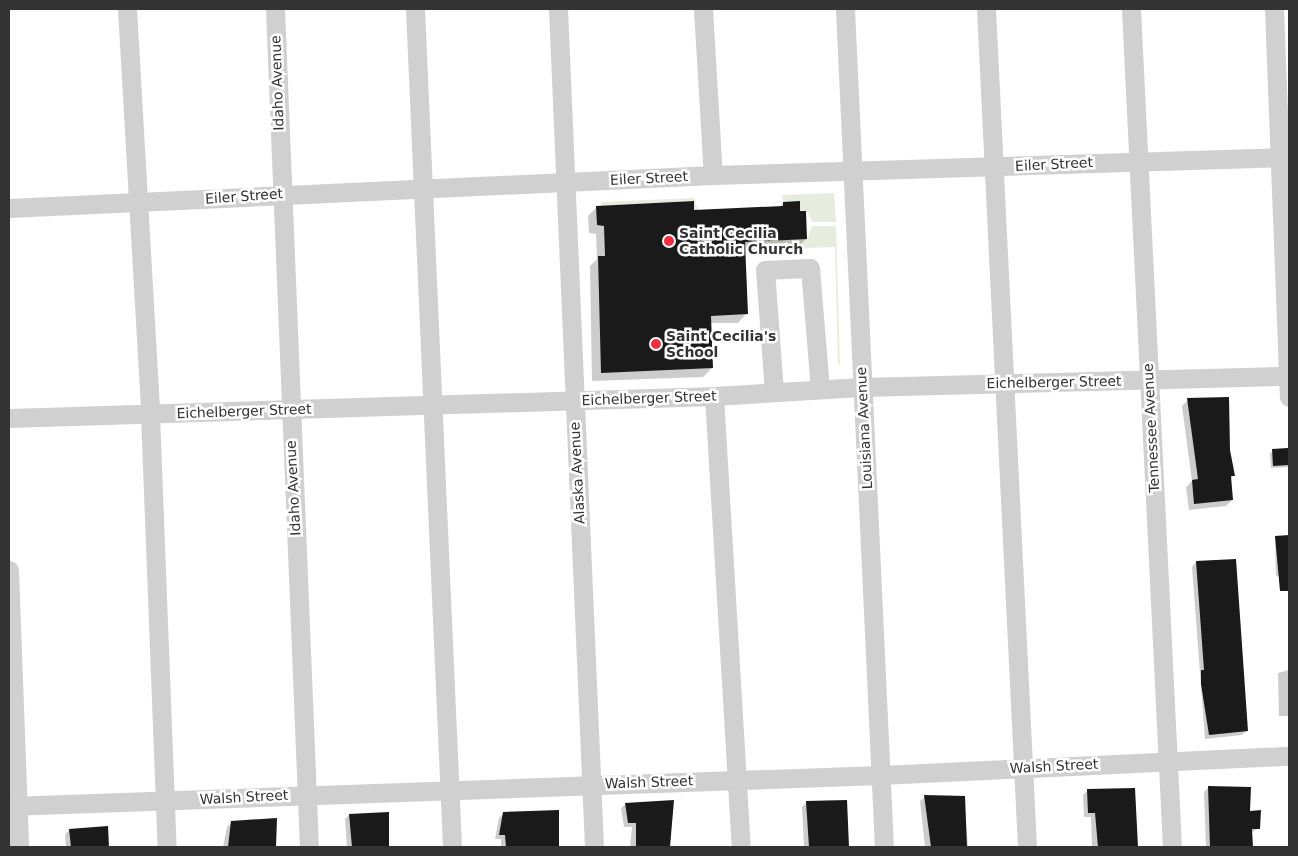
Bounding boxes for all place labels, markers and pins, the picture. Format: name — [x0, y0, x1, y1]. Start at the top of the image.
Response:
place label: Saint Cecilia Catholic Church — [679, 225, 803, 258]
marker: Saint Cecilia Catholic Church — [663, 235, 675, 247]
place label: Saint Cecilia's School — [666, 328, 776, 361]
marker: Saint Cecilia's School — [650, 338, 662, 350]

